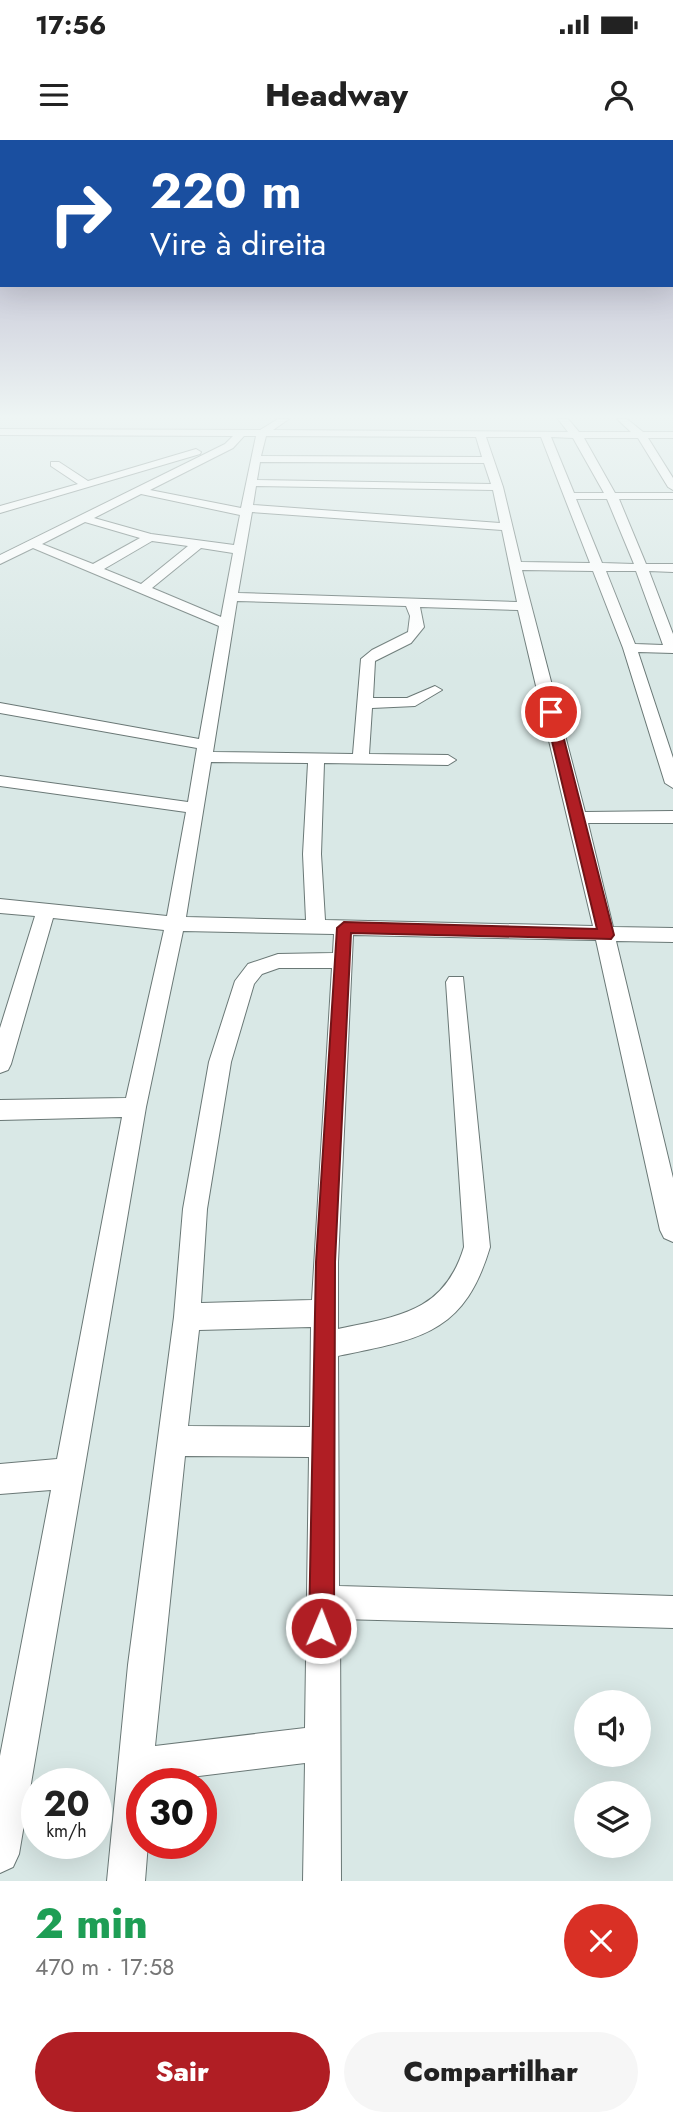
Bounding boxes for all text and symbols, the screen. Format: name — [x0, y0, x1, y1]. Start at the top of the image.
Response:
text: 17:56 — [35, 6, 106, 44]
text: Headway — [265, 72, 408, 118]
icon: menu — [35, 76, 73, 114]
icon: person — [600, 76, 638, 114]
text: 220 m — [150, 156, 302, 226]
icon: right — [35, 168, 126, 259]
text: Vire à direita — [150, 221, 326, 267]
pin — [521, 682, 581, 742]
icon: arrive — [532, 693, 570, 731]
position arrow — [284, 1591, 358, 1665]
map controls — [574, 1690, 651, 1858]
button: sound — [574, 1690, 651, 1767]
speed limit sign: 30 — [126, 1768, 217, 1859]
text: 20 — [43, 1779, 90, 1829]
button: layers — [574, 1781, 651, 1858]
text: km/h — [46, 1818, 87, 1844]
text: 2 min — [35, 1893, 148, 1954]
button: close — [564, 1904, 638, 1978]
text: 470 m · 17:58 — [35, 1950, 175, 1984]
button: Sair — [35, 2032, 330, 2112]
button: Compartilhar — [344, 2032, 638, 2112]

